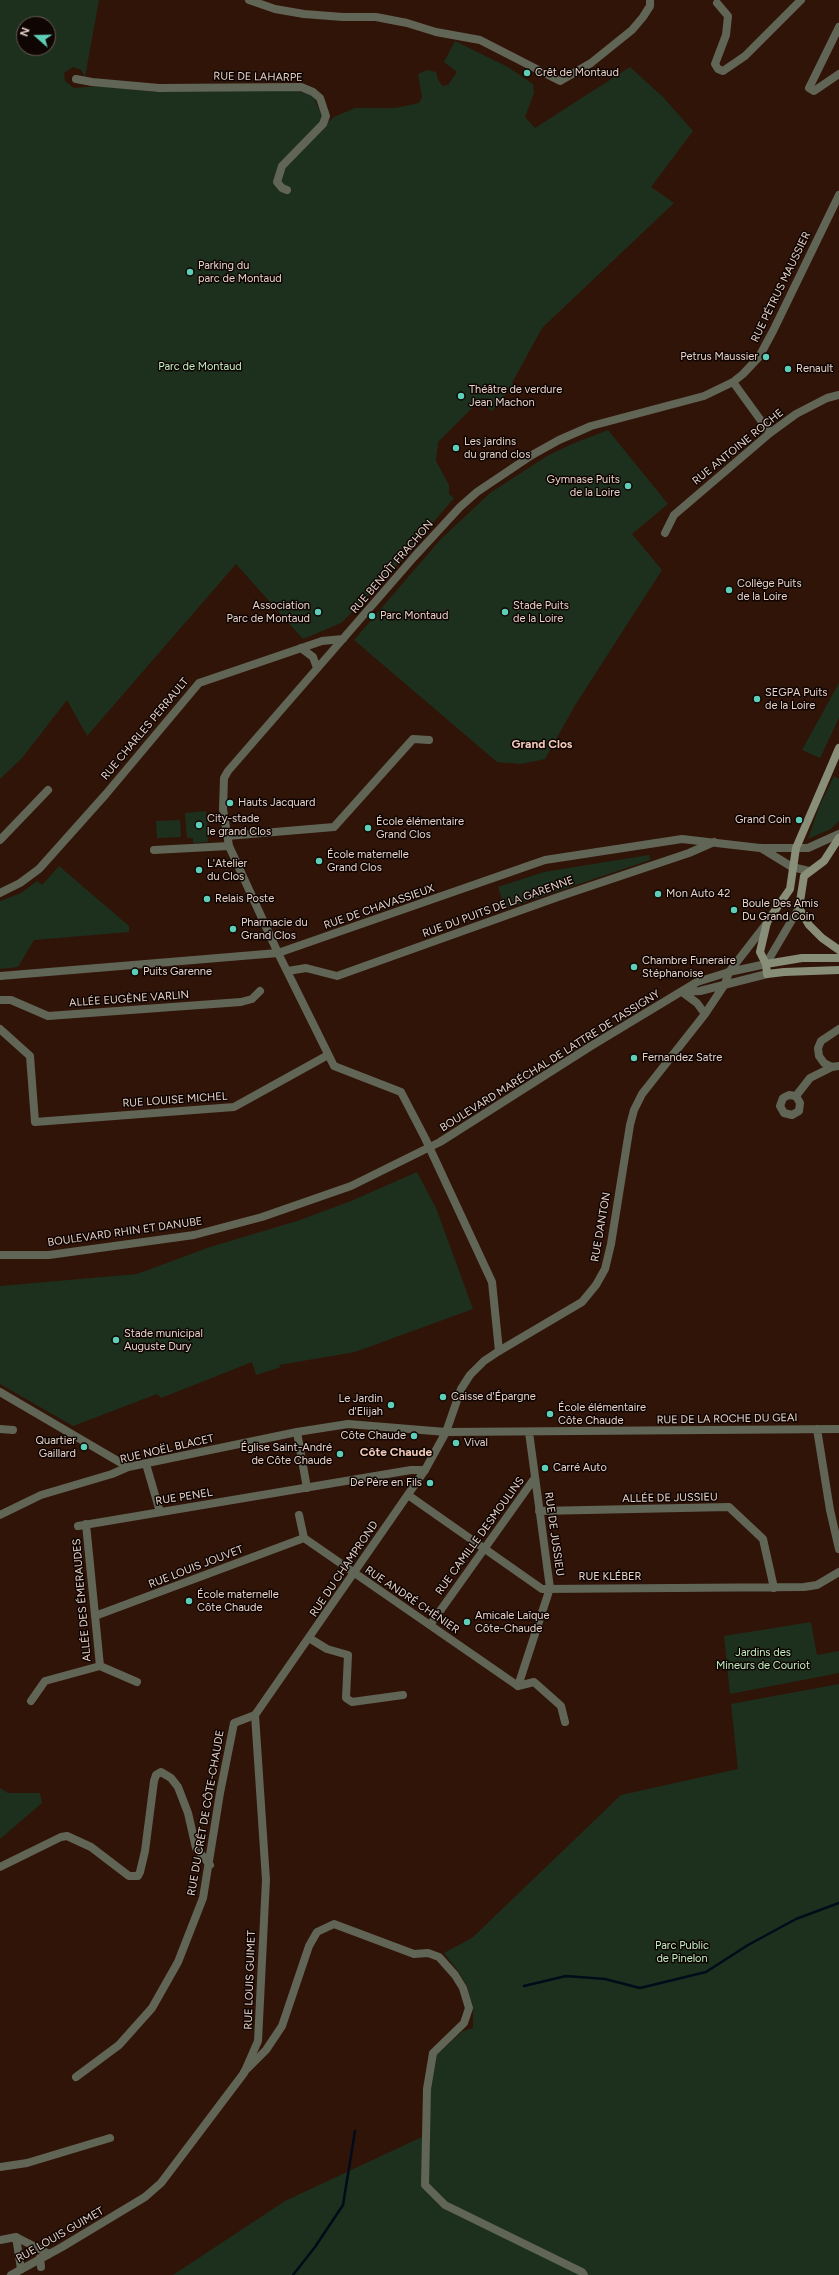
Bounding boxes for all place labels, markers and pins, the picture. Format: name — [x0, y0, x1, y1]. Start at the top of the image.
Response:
place label: Crêt de Montaud — [535, 66, 619, 80]
marker: Crêt de Montaud — [522, 68, 532, 78]
place label: Parking du parc de Montaud — [198, 259, 282, 285]
marker: Parking du parc de Montaud — [185, 267, 195, 277]
place label: Petrus Maussier — [680, 350, 758, 364]
marker: Petrus Maussier — [761, 352, 771, 362]
place label: Renault — [796, 362, 833, 376]
marker: Renault — [783, 364, 793, 374]
place label: Théâtre de verdure Jean Machon — [469, 383, 562, 409]
marker: Théâtre de verdure Jean Machon — [456, 391, 466, 401]
place label: Les jardins du grand clos — [464, 435, 530, 461]
marker: Les jardins du grand clos — [451, 443, 461, 453]
place label: Gymnase Puits de la Loire — [547, 473, 620, 499]
marker: Gymnase Puits de la Loire — [623, 481, 633, 491]
place label: Collège Puits de la Loire — [737, 577, 802, 603]
marker: Collège Puits de la Loire — [724, 585, 734, 595]
place label: Association Parc de Montaud — [226, 599, 310, 625]
place label: Stade Puits de la Loire — [513, 599, 569, 625]
marker: Association Parc de Montaud — [313, 607, 323, 617]
marker: Stade Puits de la Loire — [500, 607, 510, 617]
place label: Parc Montaud — [380, 609, 448, 623]
marker: Parc Montaud — [367, 611, 377, 621]
place label: SEGPA Puits de la Loire — [765, 686, 827, 712]
marker: SEGPA Puits de la Loire — [752, 694, 762, 704]
place label: Hauts Jacquard — [238, 796, 316, 810]
marker: Hauts Jacquard — [225, 798, 235, 808]
place label: City-stade le grand Clos — [207, 812, 271, 838]
place label: Grand Coin — [735, 813, 791, 827]
place label: École élémentaire Grand Clos — [376, 815, 464, 841]
marker: Grand Coin — [794, 815, 804, 825]
marker: City-stade le grand Clos — [194, 820, 204, 830]
marker: École élémentaire Grand Clos — [363, 823, 373, 833]
place label: École maternelle Grand Clos — [327, 848, 409, 874]
marker: École maternelle Grand Clos — [314, 856, 324, 866]
place label: L'Atelier du Clos — [207, 857, 247, 883]
marker: L'Atelier du Clos — [194, 865, 204, 875]
place label: Mon Auto 42 — [666, 887, 730, 901]
marker: Mon Auto 42 — [653, 889, 663, 899]
place label: Relais Poste — [215, 892, 274, 906]
marker: Relais Poste — [202, 894, 212, 904]
place label: Boule Des Amis Du Grand Coin — [742, 897, 818, 923]
marker: Boule Des Amis Du Grand Coin — [729, 905, 739, 915]
place label: Pharmacie du Grand Clos — [241, 916, 308, 942]
marker: Pharmacie du Grand Clos — [228, 924, 238, 934]
place label: Chambre Funeraire Stéphanoise — [642, 954, 736, 980]
marker: Chambre Funeraire Stéphanoise — [629, 962, 639, 972]
place label: Puits Garenne — [143, 965, 212, 979]
marker: Puits Garenne — [130, 967, 140, 977]
place label: Fernandez Satre — [642, 1051, 722, 1065]
marker: Fernandez Satre — [629, 1053, 639, 1063]
place label: Stade municipal Auguste Dury — [124, 1327, 203, 1353]
marker: Stade municipal Auguste Dury — [111, 1335, 121, 1345]
place label: Caisse d'Épargne — [451, 1390, 536, 1404]
place label: Le Jardin d'Elijah — [338, 1392, 383, 1418]
marker: Caisse d'Épargne — [438, 1392, 448, 1402]
marker: Le Jardin d'Elijah — [386, 1400, 396, 1410]
place label: École élémentaire Côte Chaude — [558, 1401, 646, 1427]
marker: École élémentaire Côte Chaude — [545, 1409, 555, 1419]
place label: Côte Chaude — [341, 1429, 406, 1443]
marker: Côte Chaude — [409, 1431, 419, 1441]
place label: Quartier Gaillard — [36, 1434, 76, 1460]
place label: Vival — [464, 1436, 488, 1450]
marker: Vival — [451, 1438, 461, 1448]
place label: Église Saint-André de Côte Chaude — [241, 1441, 332, 1467]
marker: Quartier Gaillard — [79, 1442, 89, 1452]
marker: Église Saint-André de Côte Chaude — [335, 1449, 345, 1459]
place label: Carré Auto — [553, 1461, 607, 1475]
marker: Carré Auto — [540, 1463, 550, 1473]
place label: De Père en Fils — [350, 1476, 422, 1490]
marker: De Père en Fils — [425, 1478, 435, 1488]
place label: École maternelle Côte Chaude — [197, 1588, 279, 1614]
marker: École maternelle Côte Chaude — [184, 1596, 194, 1606]
place label: Amicale Laïque Côte-Chaude — [475, 1609, 549, 1635]
marker: Amicale Laïque Côte-Chaude — [462, 1617, 472, 1627]

